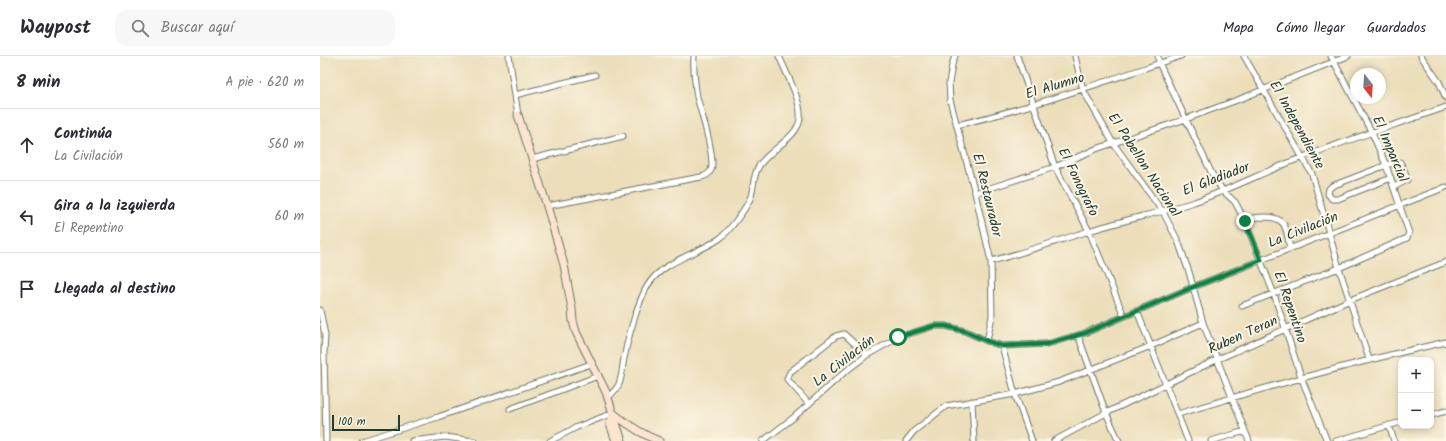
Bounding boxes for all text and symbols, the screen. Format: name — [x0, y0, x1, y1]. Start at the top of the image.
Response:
search box — [115, 10, 395, 46]
text: Waypost — [20, 13, 91, 43]
text: Buscar aquí — [161, 16, 234, 40]
icon: search — [129, 17, 151, 39]
text: Mapa — [1223, 17, 1254, 39]
text: Cómo llegar — [1276, 17, 1345, 39]
text: Guardados — [1367, 17, 1426, 39]
street label: El Alumno — [1023, 67, 1087, 105]
north arrow — [1350, 68, 1386, 104]
text: 8 min — [16, 69, 60, 96]
text: A pie · 620 m — [225, 72, 304, 93]
street label: El Independiente — [1263, 77, 1331, 174]
street label: El Pabellon Nacional — [1102, 108, 1186, 222]
street label: El Imparcial — [1366, 112, 1414, 186]
text: Continúa — [54, 122, 112, 146]
icon: ahead — [16, 134, 38, 156]
text: 560 m — [268, 134, 304, 155]
street label: El Fonografo — [1052, 144, 1104, 220]
text: La Civilación — [54, 146, 123, 167]
street label: El Restaurador — [966, 151, 1008, 240]
street label: El Gladiador — [1179, 156, 1254, 202]
text: Gira a la izquierda — [54, 194, 175, 218]
icon: left — [16, 206, 38, 228]
text: 60 m — [275, 206, 304, 227]
street label: La Civilación — [1265, 206, 1341, 254]
route end — [1236, 212, 1254, 230]
text: El Repentino — [54, 218, 123, 239]
street label: El Repentino — [1267, 268, 1313, 346]
text: Llegada al destino — [54, 277, 176, 301]
icon: arrive — [16, 278, 38, 300]
street label: Ruben Teran — [1205, 310, 1281, 360]
route start — [889, 328, 907, 346]
street label: La Civilación — [808, 330, 880, 392]
map controls — [1398, 357, 1434, 429]
button: + — [1398, 357, 1434, 393]
button: − — [1398, 393, 1434, 429]
scale bar — [332, 413, 400, 432]
text: 100 m — [338, 413, 366, 431]

